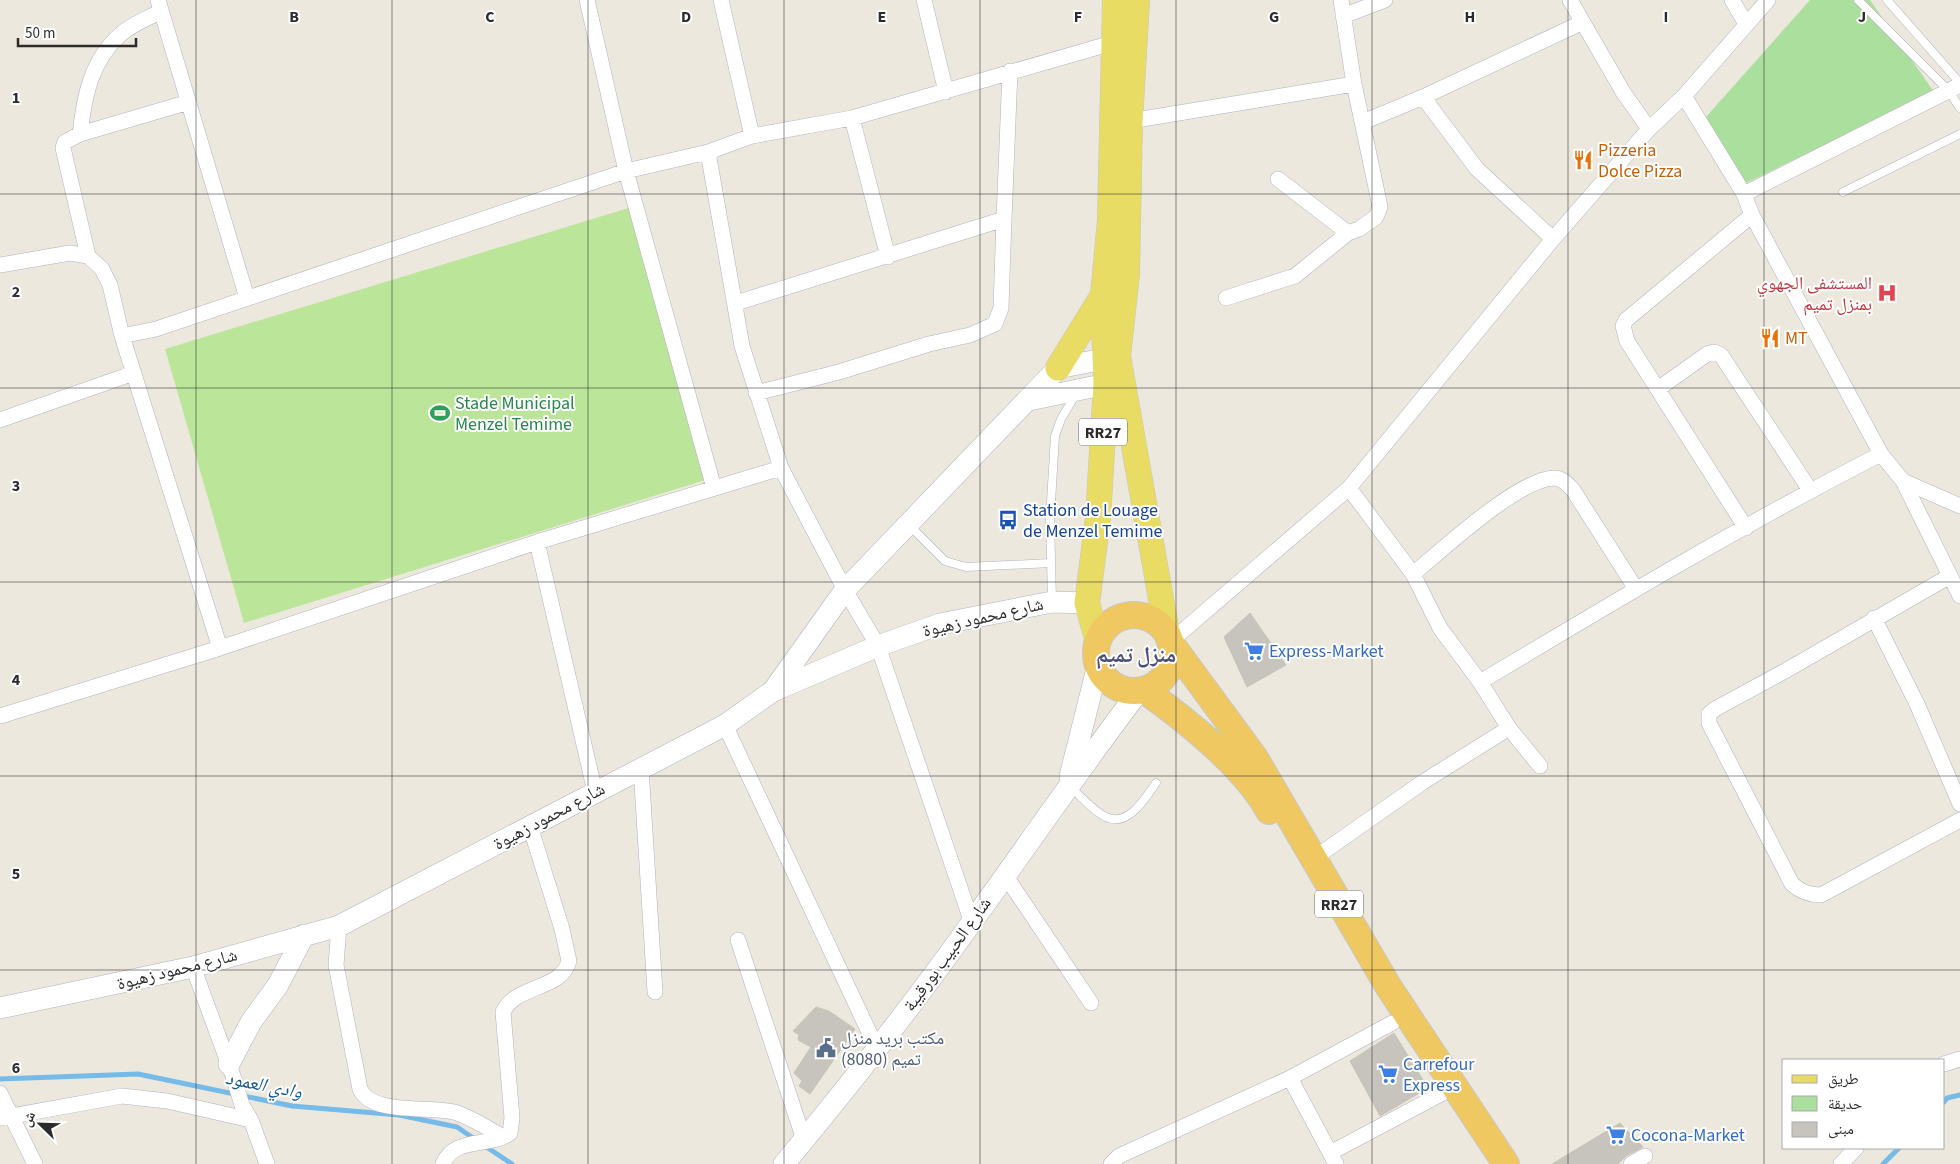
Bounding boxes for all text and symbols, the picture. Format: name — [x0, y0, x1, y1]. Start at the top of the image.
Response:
text: B — [289, 6, 299, 28]
text: C — [485, 6, 495, 28]
text: D — [681, 6, 691, 28]
text: E — [878, 6, 886, 28]
text: F — [1074, 6, 1082, 28]
text: G — [1269, 6, 1279, 28]
text: H — [1465, 6, 1475, 28]
text: I — [1664, 6, 1668, 28]
text: J — [1858, 6, 1866, 28]
scale bar — [18, 15, 135, 47]
text: 50 m — [25, 23, 55, 44]
text: 1 — [12, 87, 20, 109]
place label: Pizzeria Dolce Pizza — [1598, 138, 1682, 184]
restaurant icon: Pizzeria Dolce Pizza — [1572, 149, 1594, 171]
place label: المستشفى الجهوي بمنزل تميم — [1757, 271, 1872, 317]
text: 2 — [12, 281, 20, 303]
hospital icon: المستشفى الجهوي بمنزل تميم — [1876, 282, 1898, 304]
place label: MT — [1785, 326, 1808, 351]
restaurant icon: MT — [1759, 327, 1781, 349]
place label: Stade Municipal Menzel Temime — [455, 391, 575, 437]
sports icon: Stade Municipal Menzel Temime — [429, 402, 451, 424]
road number: RR27 — [1079, 418, 1127, 446]
text: 3 — [12, 475, 20, 497]
place label: Station de Louage de Menzel Temime — [1023, 498, 1163, 544]
bus stop icon: Station de Louage de Menzel Temime — [997, 509, 1019, 531]
street label: شارع محمود زهيوة — [920, 591, 1046, 644]
district label: منزل تميم — [1096, 639, 1176, 671]
place label: Express-Market — [1269, 639, 1384, 664]
supermarket icon: Express-Market — [1243, 640, 1265, 662]
text: 4 — [12, 669, 21, 691]
street label: شارع محمود زهيوة — [489, 776, 610, 856]
text: 5 — [12, 863, 20, 885]
road number: RR27 — [1315, 891, 1363, 918]
street label: شارع الحبيب بورقيبة — [897, 892, 997, 1017]
street label: شارع محمود زهيوة — [114, 942, 240, 997]
place label: مكتب بريد منزل تميم (8080) — [841, 1026, 944, 1072]
public building icon: مكتب بريد منزل تميم (8080) — [815, 1037, 837, 1059]
place label: Carrefour Express — [1403, 1052, 1475, 1098]
text: 6 — [12, 1057, 20, 1079]
legend — [1782, 1059, 1945, 1149]
supermarket icon: Carrefour Express — [1377, 1063, 1399, 1085]
water label: وادي العمود — [223, 1065, 305, 1107]
text: طريق — [1828, 1069, 1859, 1090]
text: حديقة — [1828, 1094, 1863, 1115]
north arrow — [15, 1099, 65, 1149]
text: ش — [17, 1108, 41, 1130]
text: مبنى — [1828, 1119, 1854, 1140]
place label: Cocona-Market — [1631, 1123, 1745, 1148]
supermarket icon: Cocona-Market — [1605, 1124, 1627, 1146]

